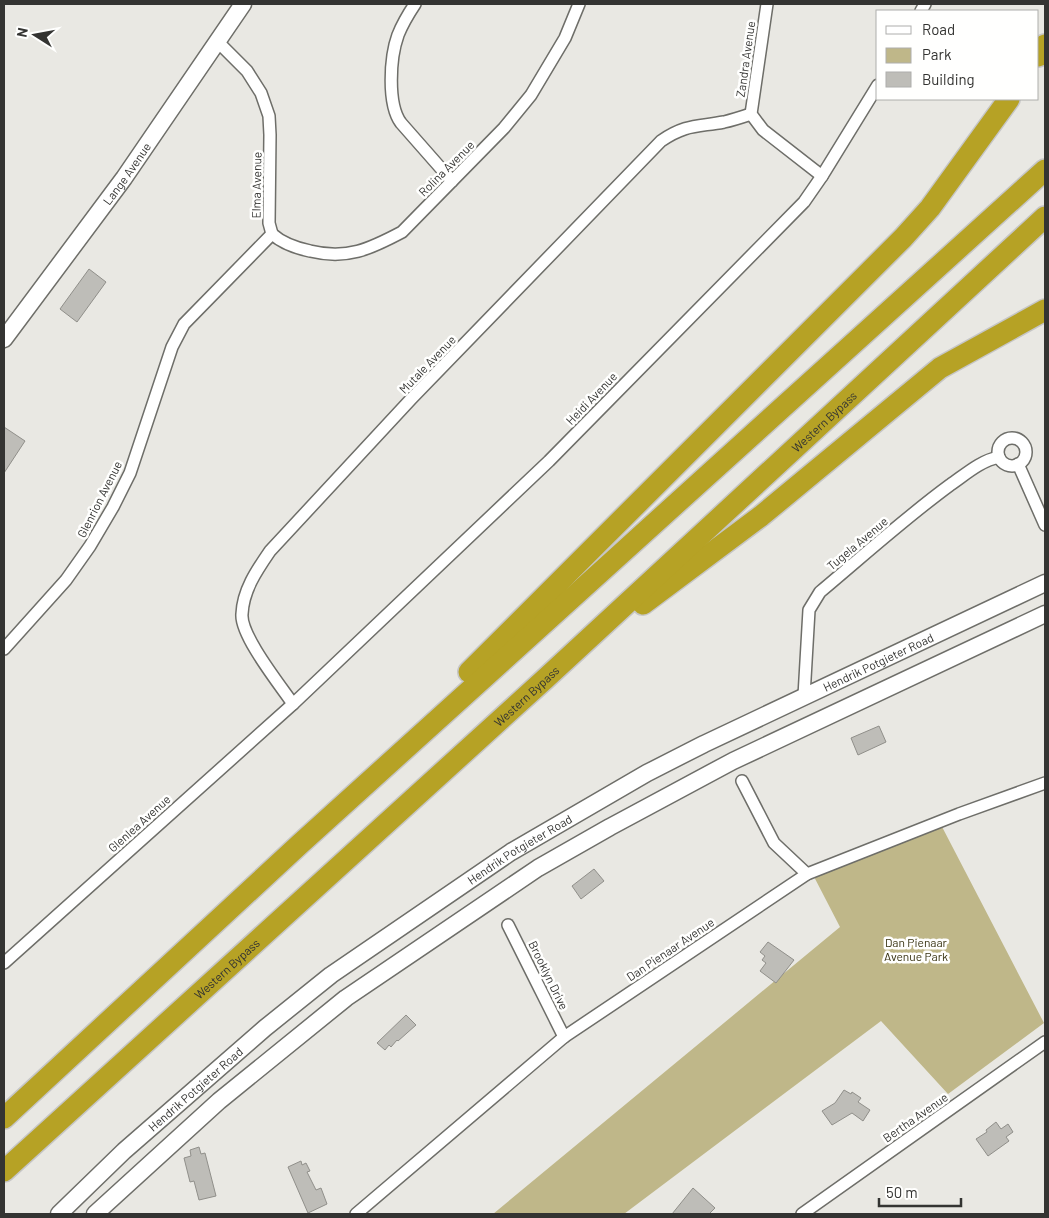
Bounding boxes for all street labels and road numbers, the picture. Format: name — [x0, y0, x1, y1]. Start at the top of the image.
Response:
street label: Zandra Avenue — [733, 20, 757, 98]
street label: Rolina Avenue — [415, 137, 477, 199]
street label: Lange Avenue — [100, 140, 153, 207]
street label: Elma Avenue — [248, 152, 264, 218]
street label: Mutale Avenue — [396, 332, 458, 396]
street label: Heidi Avenue — [563, 369, 619, 427]
street label: Western Bypass — [789, 388, 859, 455]
street label: Glenrion Avenue — [74, 458, 124, 540]
street label: Tugela Avenue — [824, 514, 890, 572]
street label: Hendrik Potgieter Road — [821, 630, 936, 694]
street label: Western Bypass — [491, 663, 562, 729]
street label: Glenlea Avenue — [105, 791, 173, 855]
street label: Hendrik Potgieter Road — [465, 811, 574, 887]
street label: Dan Pienaar Avenue — [624, 915, 716, 983]
street label: Western Bypass — [191, 935, 262, 1002]
street label: Brooklyn Drive — [526, 938, 572, 1012]
street label: Hendrik Potgieter Road — [145, 1044, 245, 1134]
street label: Bertha Avenue — [880, 1089, 950, 1145]

